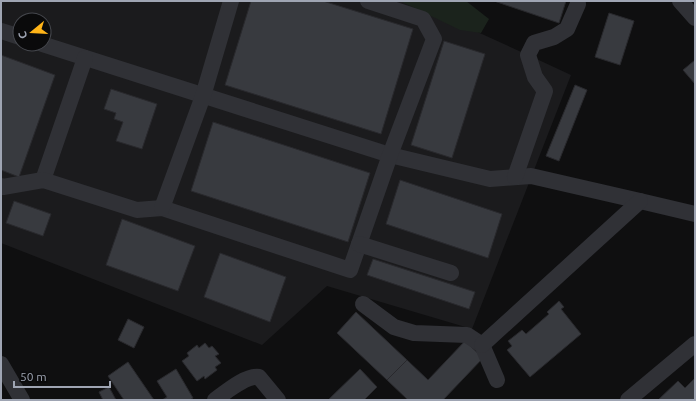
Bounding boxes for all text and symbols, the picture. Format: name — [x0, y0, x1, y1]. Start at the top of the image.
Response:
north arrow — [12, 12, 52, 52]
text: С — [16, 30, 29, 40]
scale bar — [14, 363, 110, 389]
text: 50 m — [20, 370, 47, 383]

